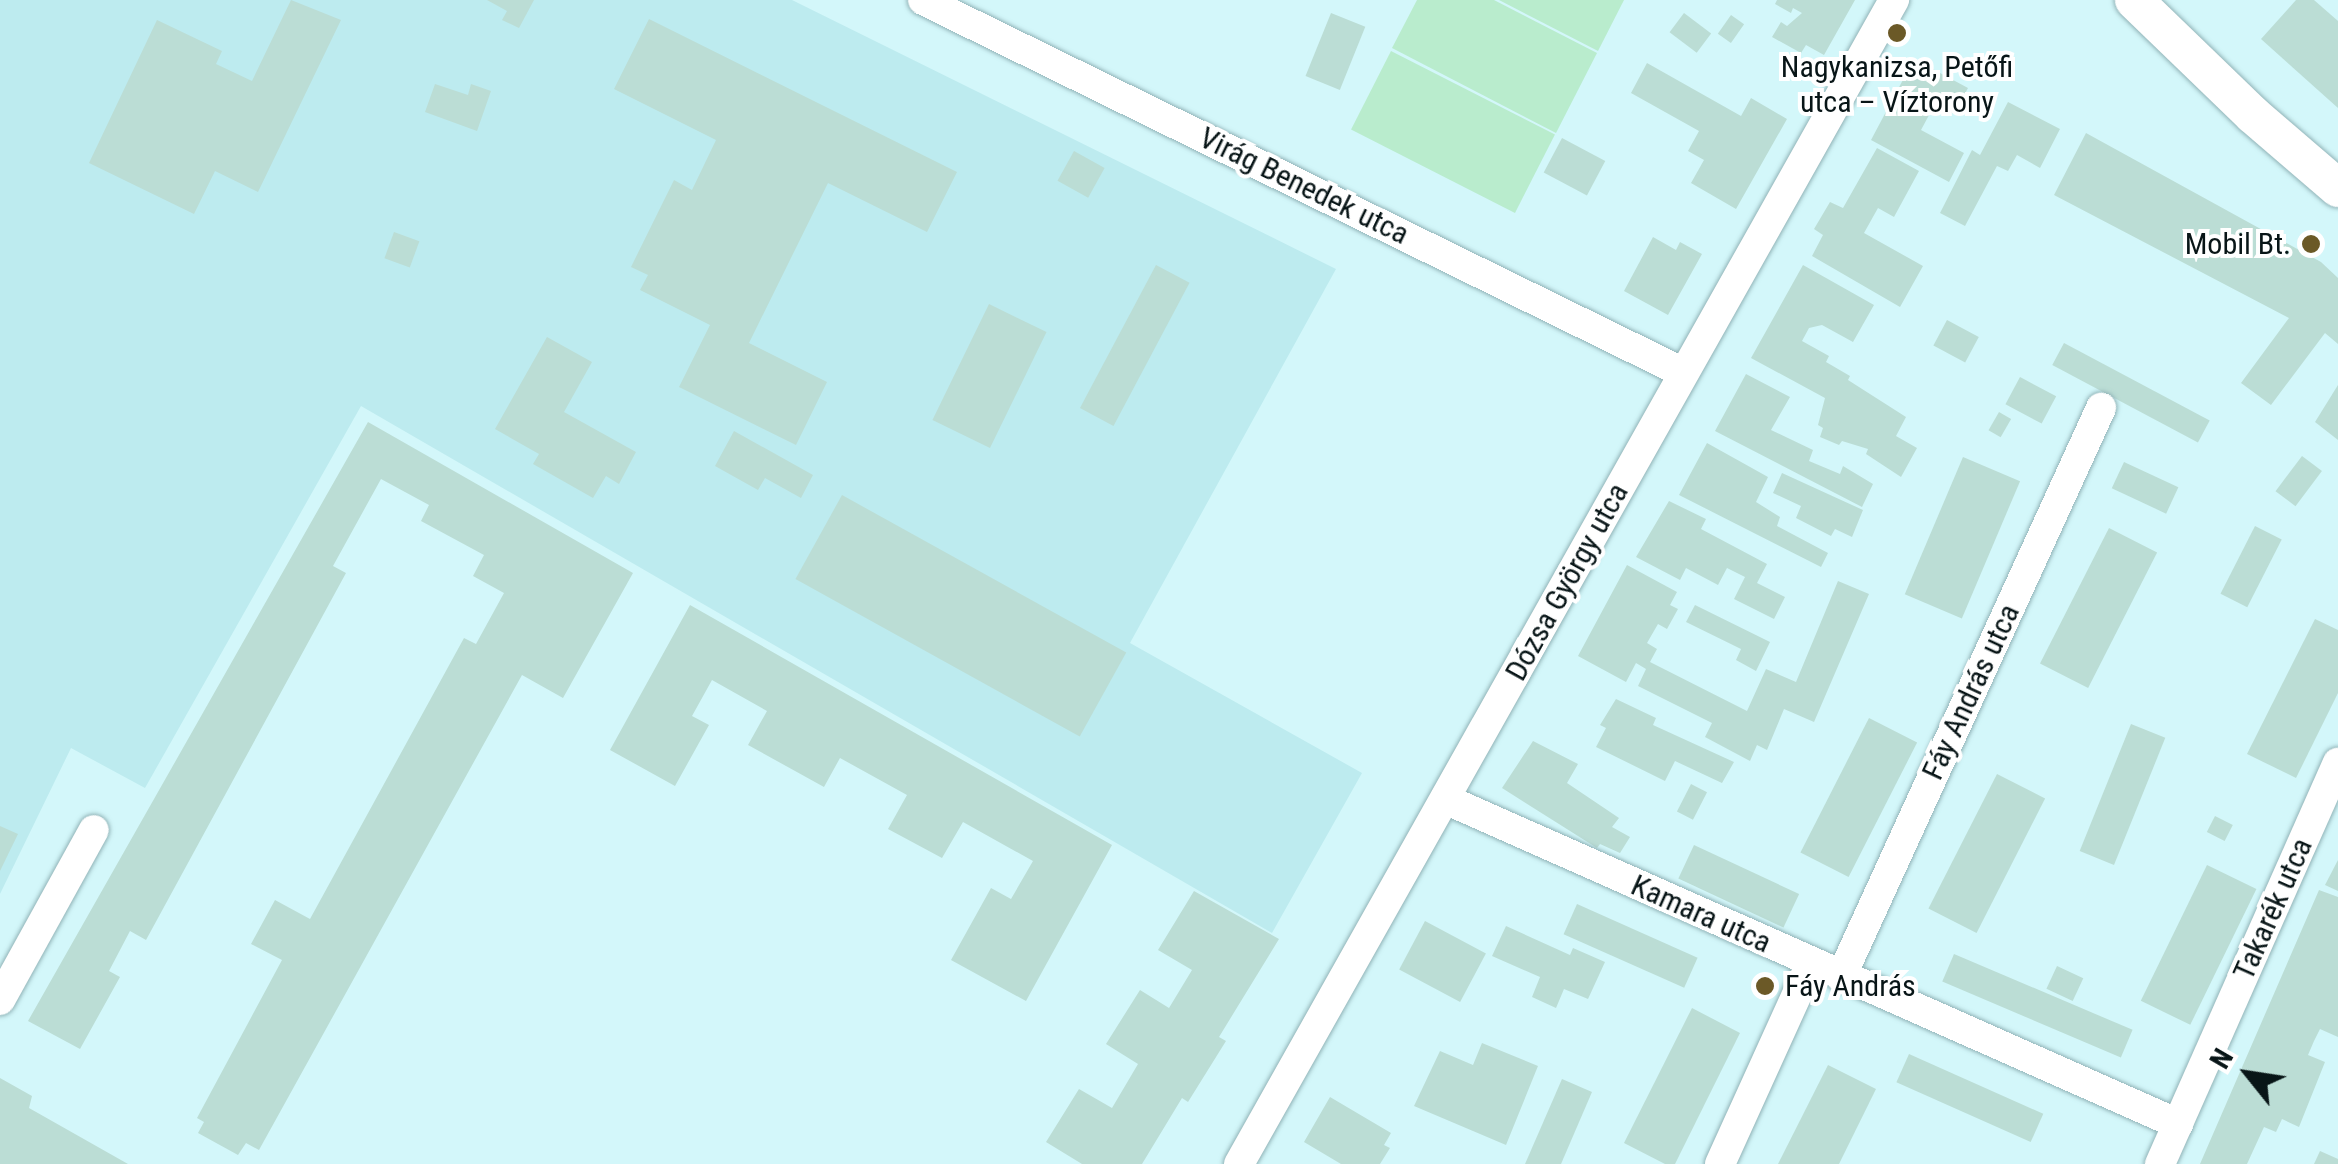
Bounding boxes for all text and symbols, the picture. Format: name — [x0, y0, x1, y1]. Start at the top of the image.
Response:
marker: Nagykanizsa, Petőfi utca – Víztorony — [1886, 22, 1908, 44]
place label: Nagykanizsa, Petőfi utca – Víztorony — [1781, 49, 2013, 120]
street label: Virág Benedek utca — [1194, 120, 1414, 252]
place label: Mobil Bt. — [2185, 226, 2291, 262]
marker: Mobil Bt. — [2300, 233, 2322, 255]
street label: Dózsa György utca — [1498, 477, 1636, 687]
street label: Fáy András utca — [1915, 599, 2027, 785]
street label: Takarék utca — [2226, 833, 2320, 985]
street label: Kamara utca — [1626, 867, 1776, 961]
place label: Fáy András — [1785, 968, 1916, 1004]
marker: Fáy András — [1754, 975, 1776, 997]
north arrow — [2198, 1024, 2298, 1124]
text: N — [2203, 1043, 2240, 1074]

